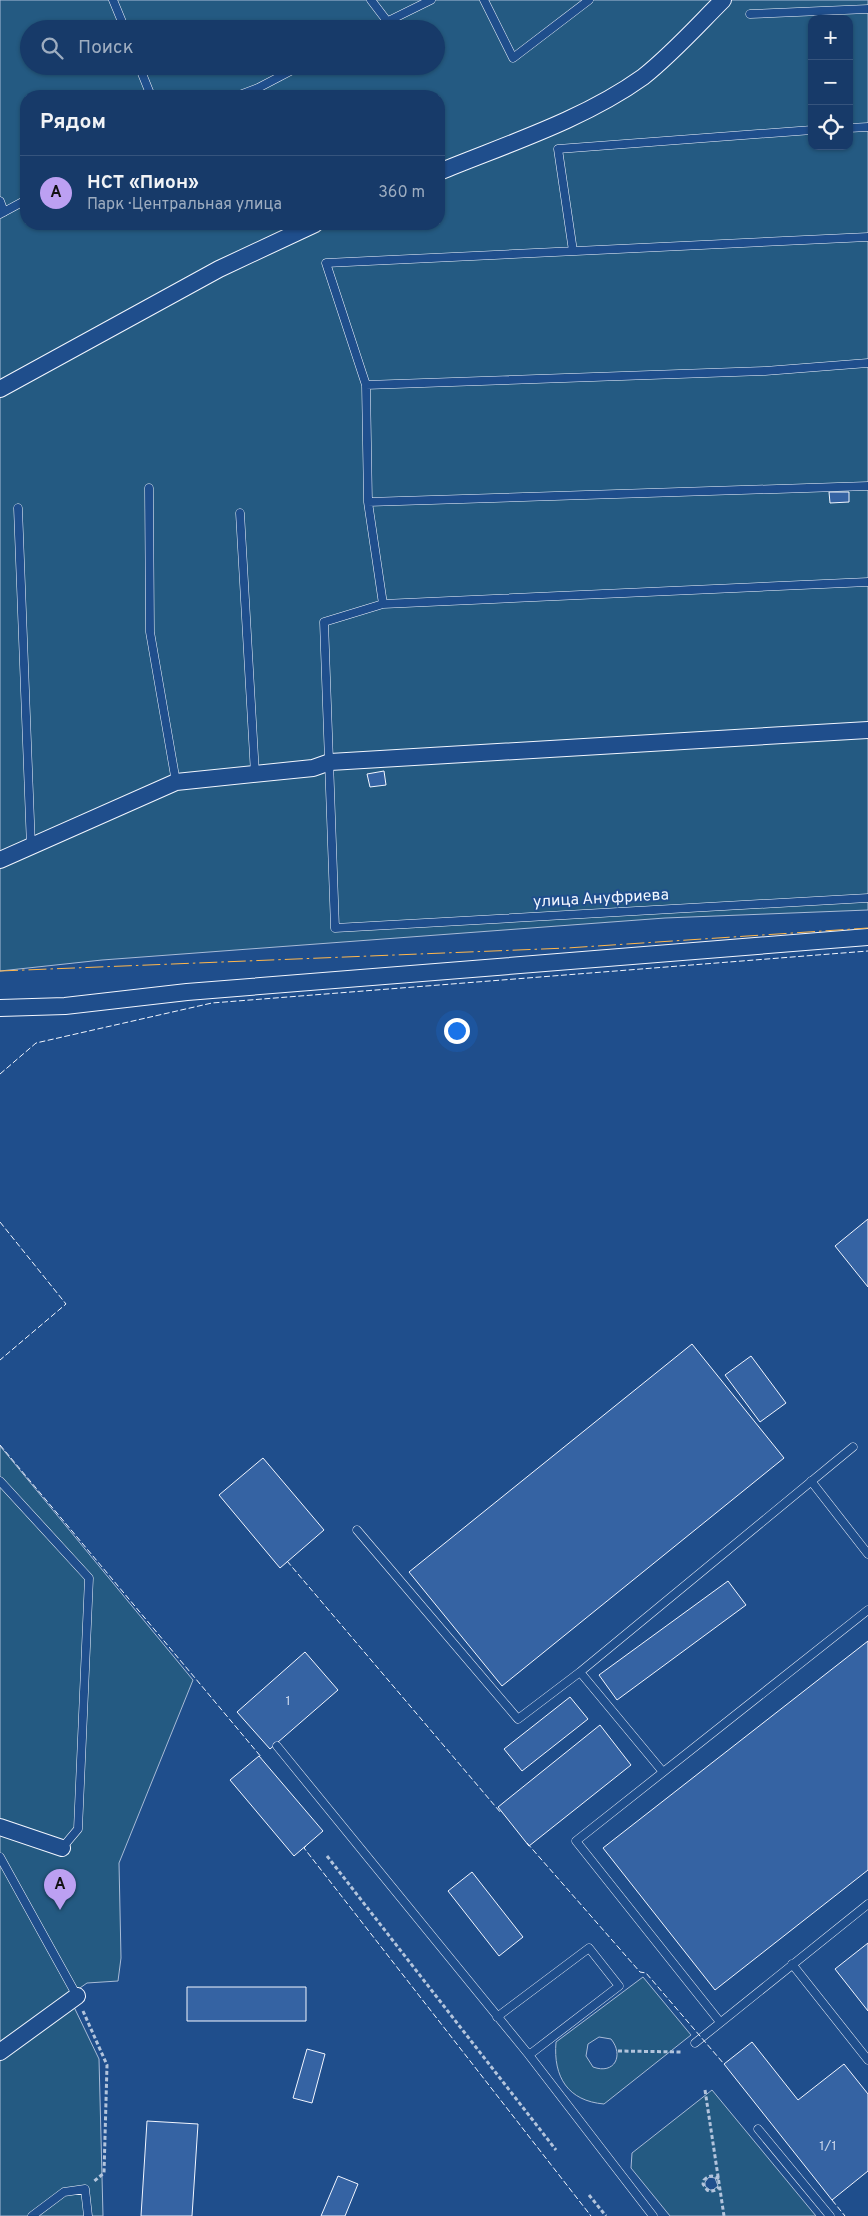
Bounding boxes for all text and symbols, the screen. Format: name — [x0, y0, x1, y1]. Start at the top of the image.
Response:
map controls — [808, 15, 853, 150]
button: + — [808, 15, 853, 60]
search box — [20, 20, 445, 75]
icon: search — [38, 34, 66, 62]
text: Поиск — [78, 36, 134, 60]
button: − — [808, 60, 853, 105]
button: locate — [808, 105, 853, 150]
text: Рядом — [40, 109, 106, 136]
text: НСТ «Пион» — [87, 171, 199, 195]
text: A — [50, 183, 62, 203]
text: 360 m — [378, 183, 425, 203]
text: Парк · Центральная улица — [87, 195, 282, 215]
street label: улица Ануфриева — [533, 885, 669, 913]
your location — [444, 1018, 470, 1044]
house number: 1 — [285, 1693, 291, 1710]
pin: A — [44, 1869, 76, 1910]
house number: 1/1 — [819, 2138, 837, 2155]

